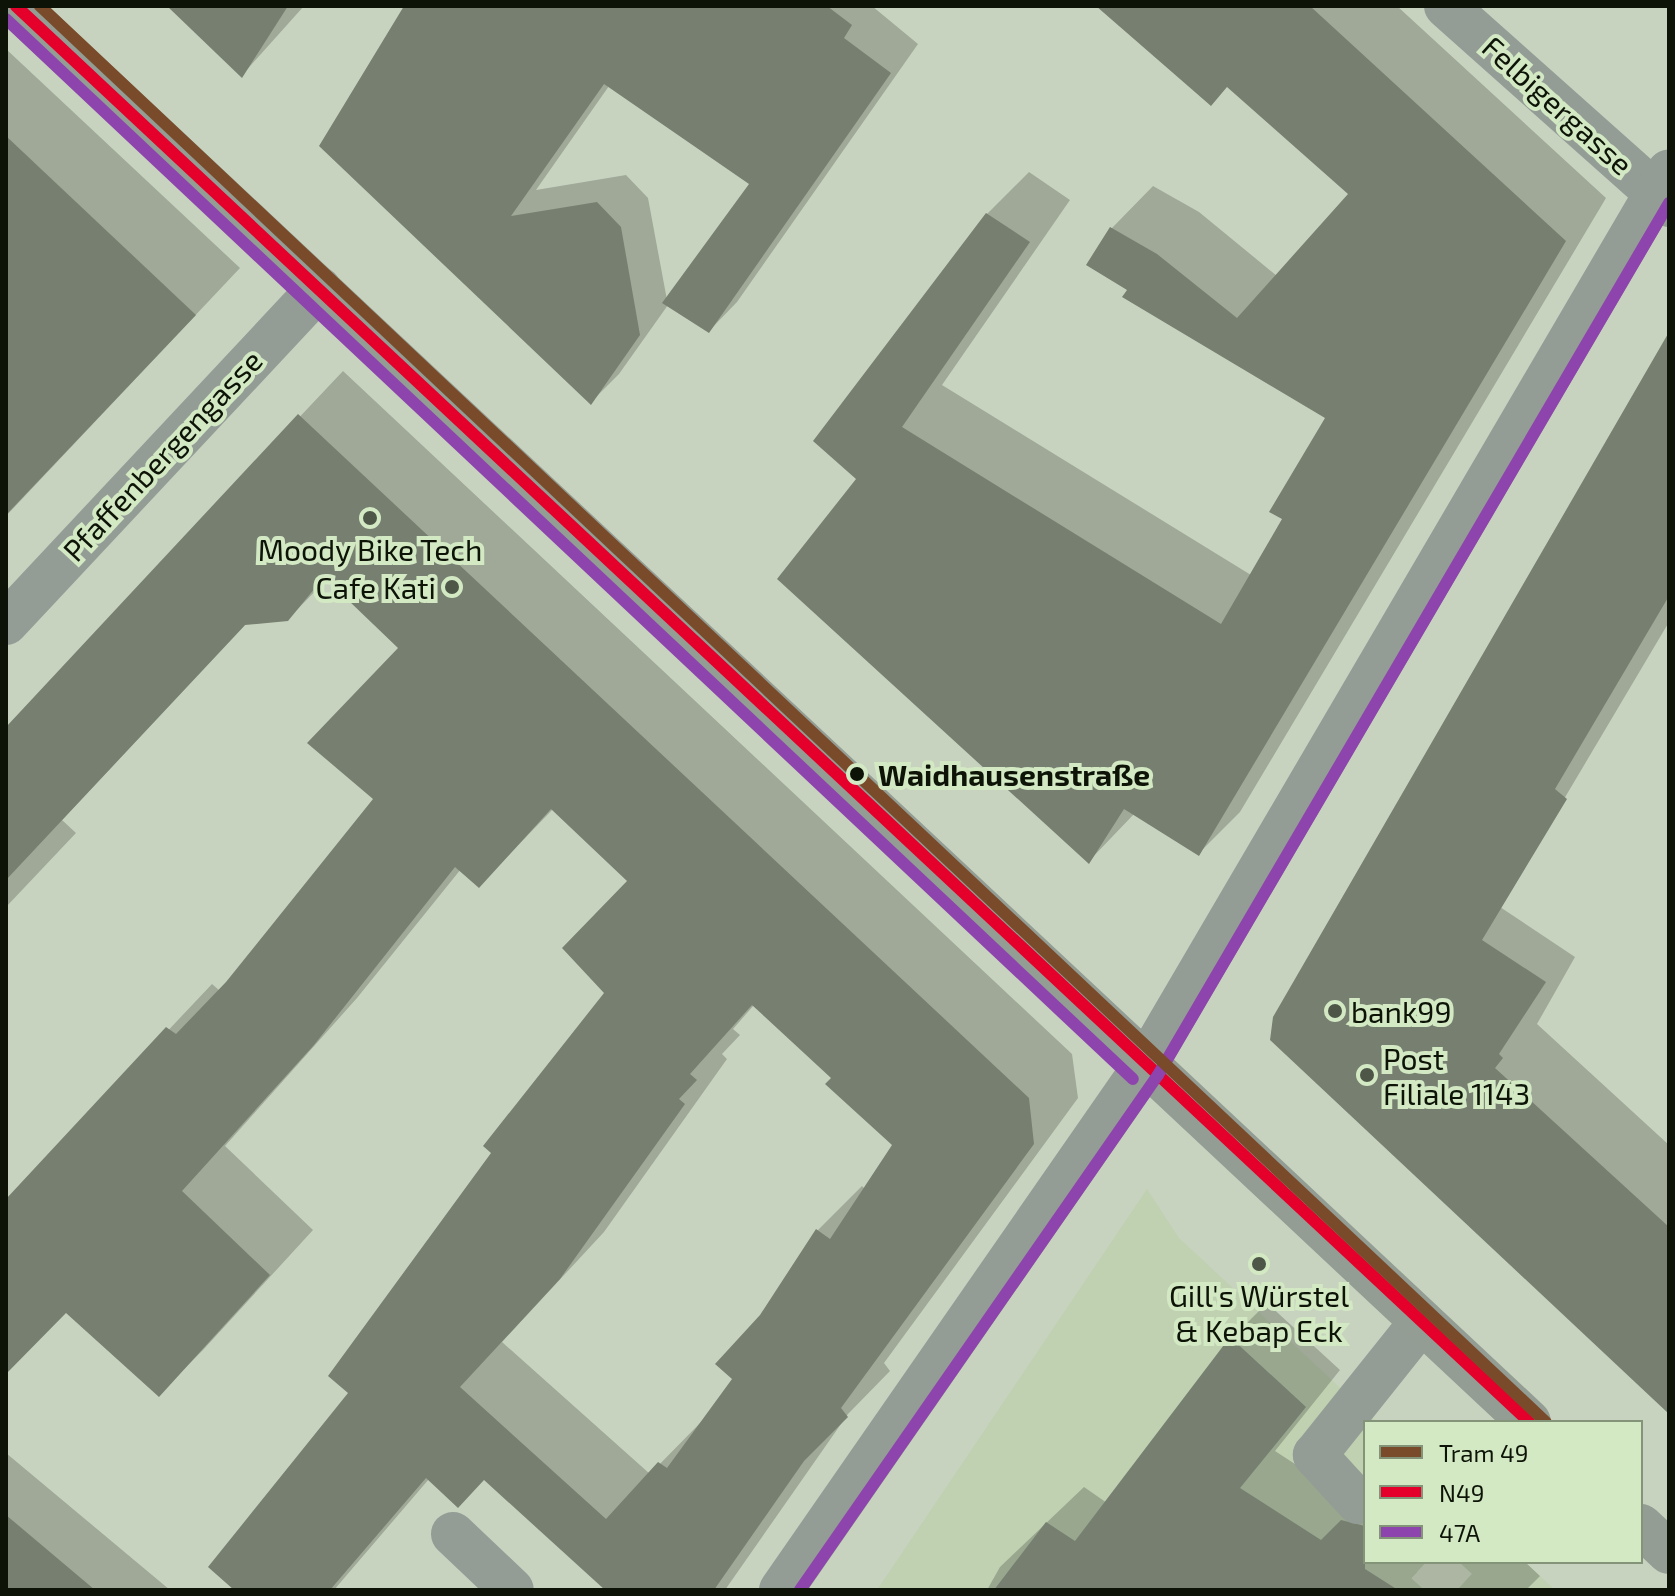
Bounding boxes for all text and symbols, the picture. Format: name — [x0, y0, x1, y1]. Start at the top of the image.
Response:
street label: Felbigergasse — [1476, 28, 1640, 182]
street label: Pfaffenbergengasse — [55, 342, 269, 568]
marker: Moody Bike Tech — [361, 509, 379, 527]
place label: Moody Bike Tech — [257, 531, 483, 567]
place label: Cafe Kati — [315, 569, 436, 605]
marker: Cafe Kati — [443, 578, 461, 596]
place label: Waidhausenstraße — [878, 756, 1150, 792]
marker: Waidhausenstraße — [843, 760, 871, 788]
place label: bank99 — [1351, 993, 1452, 1029]
marker: bank99 — [1326, 1002, 1344, 1020]
place label: Post Filiale 1143 — [1383, 1040, 1530, 1110]
marker: Post Filiale 1143 — [1358, 1066, 1376, 1084]
marker: Gill's Würstel & Kebap Eck — [1250, 1255, 1268, 1273]
place label: Gill's Würstel & Kebap Eck — [1169, 1277, 1349, 1348]
legend — [1363, 1420, 1643, 1564]
text: Tram 49 — [1439, 1438, 1528, 1467]
text: N49 — [1439, 1478, 1484, 1507]
text: 47A — [1439, 1518, 1480, 1547]

